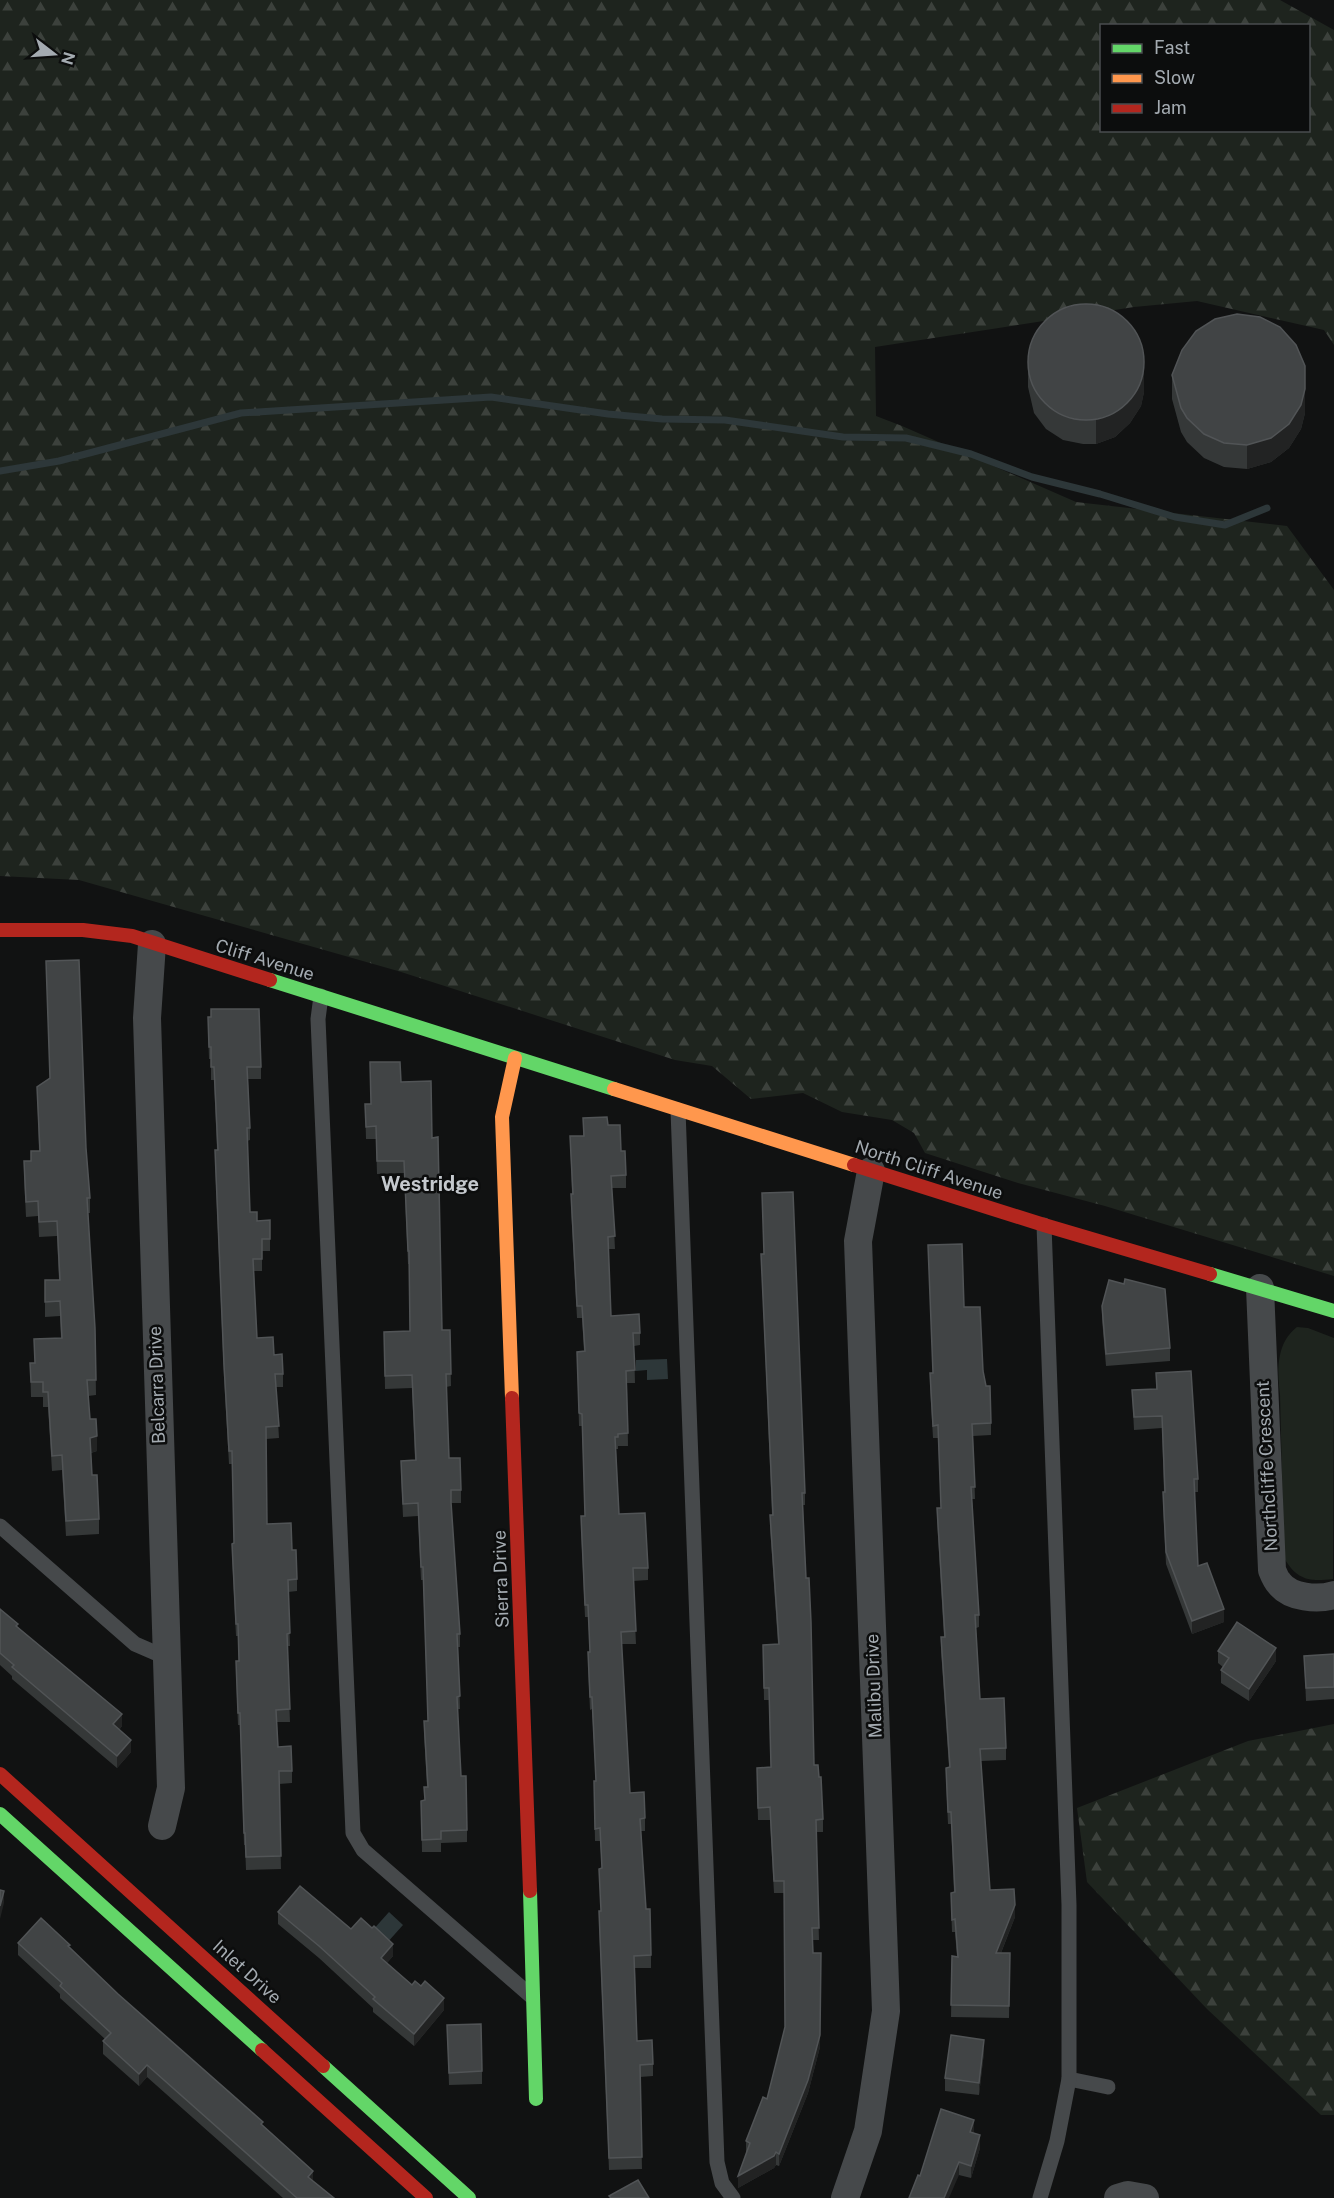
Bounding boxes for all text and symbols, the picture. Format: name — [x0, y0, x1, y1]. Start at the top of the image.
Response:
north arrow — [24, 24, 84, 84]
legend — [1100, 24, 1310, 132]
text: Fast — [1154, 37, 1190, 58]
text: N — [57, 49, 79, 67]
text: Slow — [1154, 67, 1195, 88]
text: Jam — [1154, 97, 1187, 118]
street label: Cliff Avenue — [213, 935, 317, 985]
street label: North Cliff Avenue — [852, 1136, 1006, 1203]
district label: Westridge — [381, 1172, 479, 1196]
street label: Belcarra Drive — [144, 1326, 169, 1444]
street label: Northcliffe Crescent — [1252, 1380, 1281, 1552]
street label: Sierra Drive — [488, 1530, 513, 1628]
street label: Malibu Drive — [861, 1633, 886, 1739]
street label: Inlet Drive — [209, 1935, 286, 2008]

